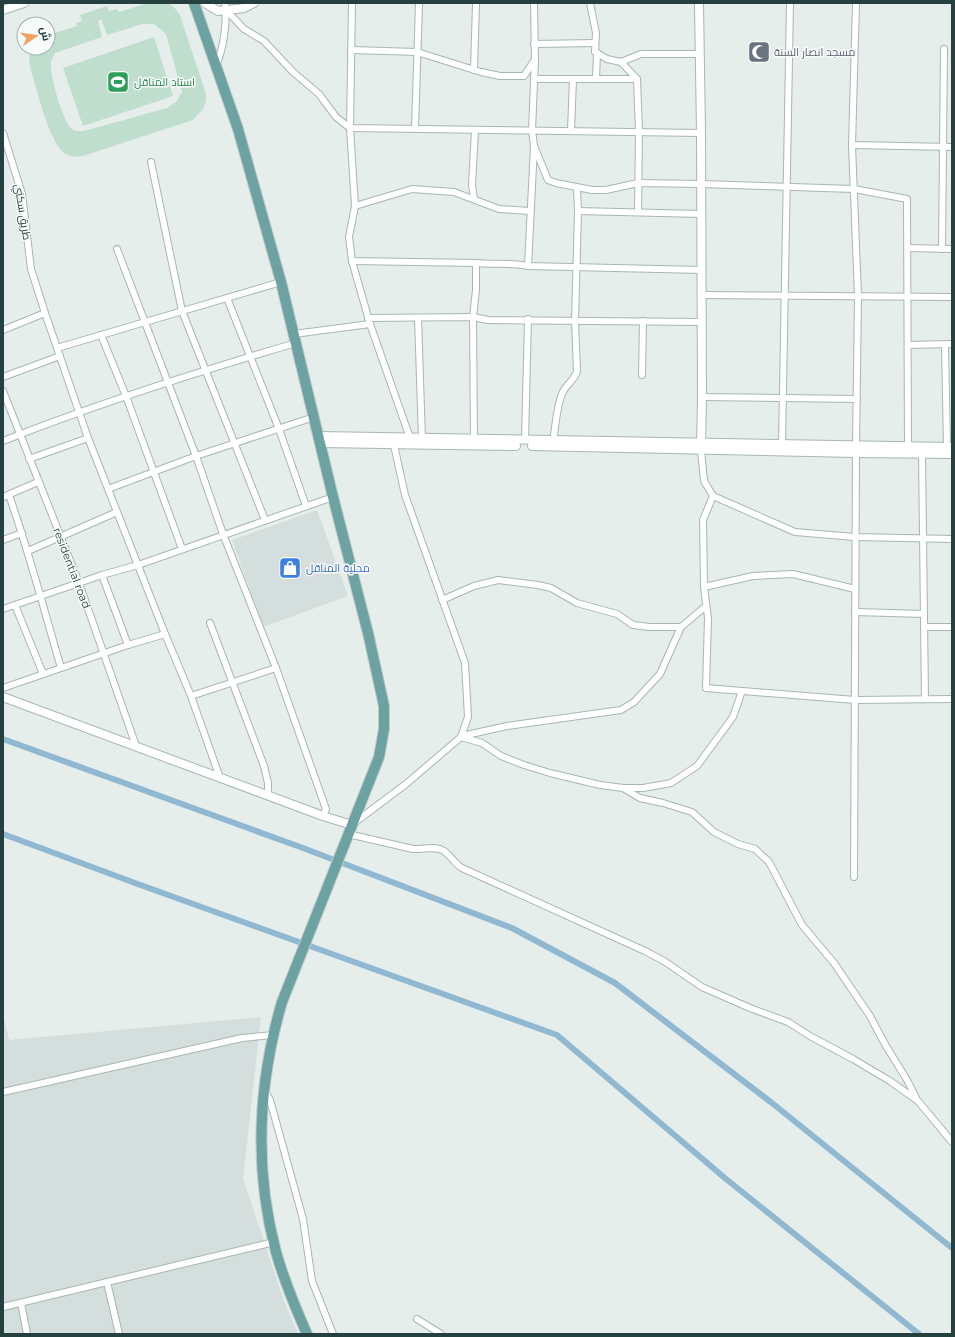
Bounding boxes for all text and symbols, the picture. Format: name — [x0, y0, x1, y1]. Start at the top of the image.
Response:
north arrow — [16, 16, 56, 56]
text: ش — [37, 25, 54, 42]
mosque icon: مسجد انصار السنة — [746, 39, 772, 65]
place label: مسجد انصار السنة — [774, 45, 855, 59]
sports icon: استاد المناقل — [105, 69, 131, 95]
place label: استاد المناقل — [134, 75, 195, 89]
street label: طريق سكني — [10, 183, 34, 241]
street label: residential road — [50, 526, 94, 610]
shop icon: محلية المناقل — [277, 555, 303, 581]
place label: محلية المناقل — [306, 561, 370, 575]

